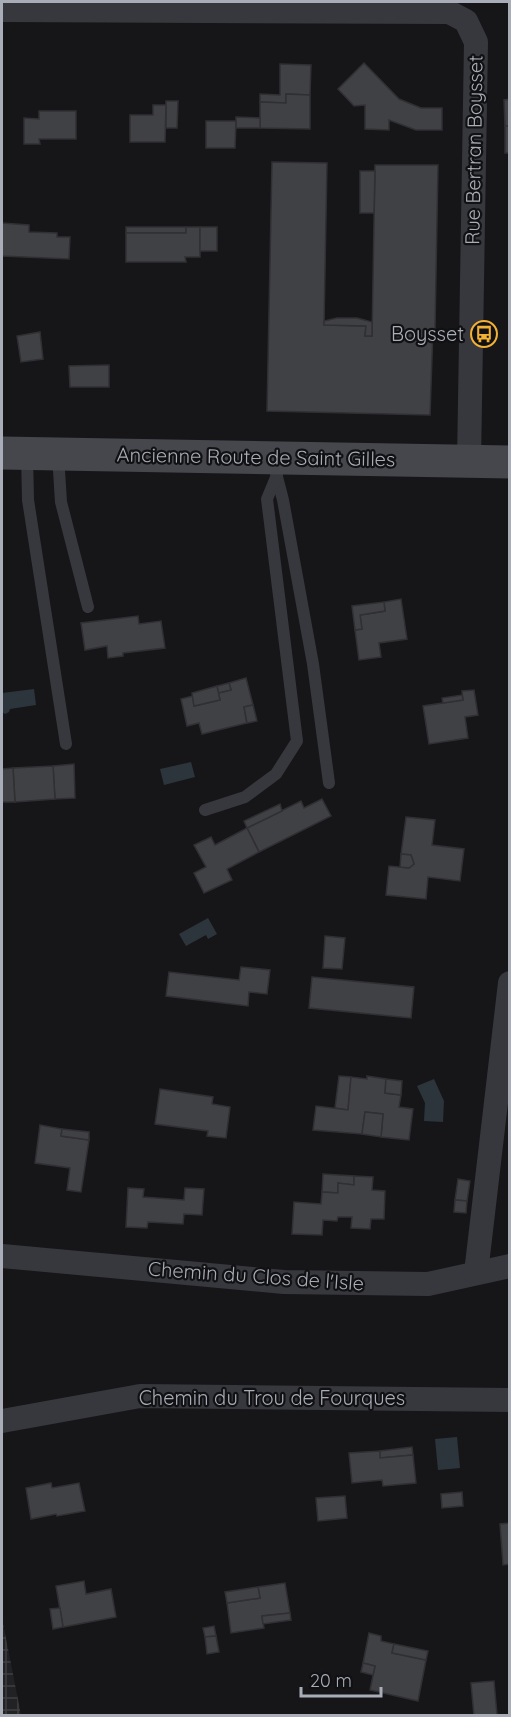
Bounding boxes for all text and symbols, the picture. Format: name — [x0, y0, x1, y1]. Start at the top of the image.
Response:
street label: Rue Bertran Boysset — [459, 55, 488, 245]
bus stop icon: Boysset — [469, 319, 499, 349]
place label: Boysset — [391, 321, 464, 346]
street label: Ancienne Route de Saint Gilles — [116, 442, 396, 471]
street label: Chemin du Clos de l'Isle — [147, 1255, 365, 1296]
street label: Chemin du Trou de Fourques — [139, 1385, 405, 1410]
scale bar — [301, 1660, 380, 1698]
text: 20 m — [310, 1669, 352, 1692]

